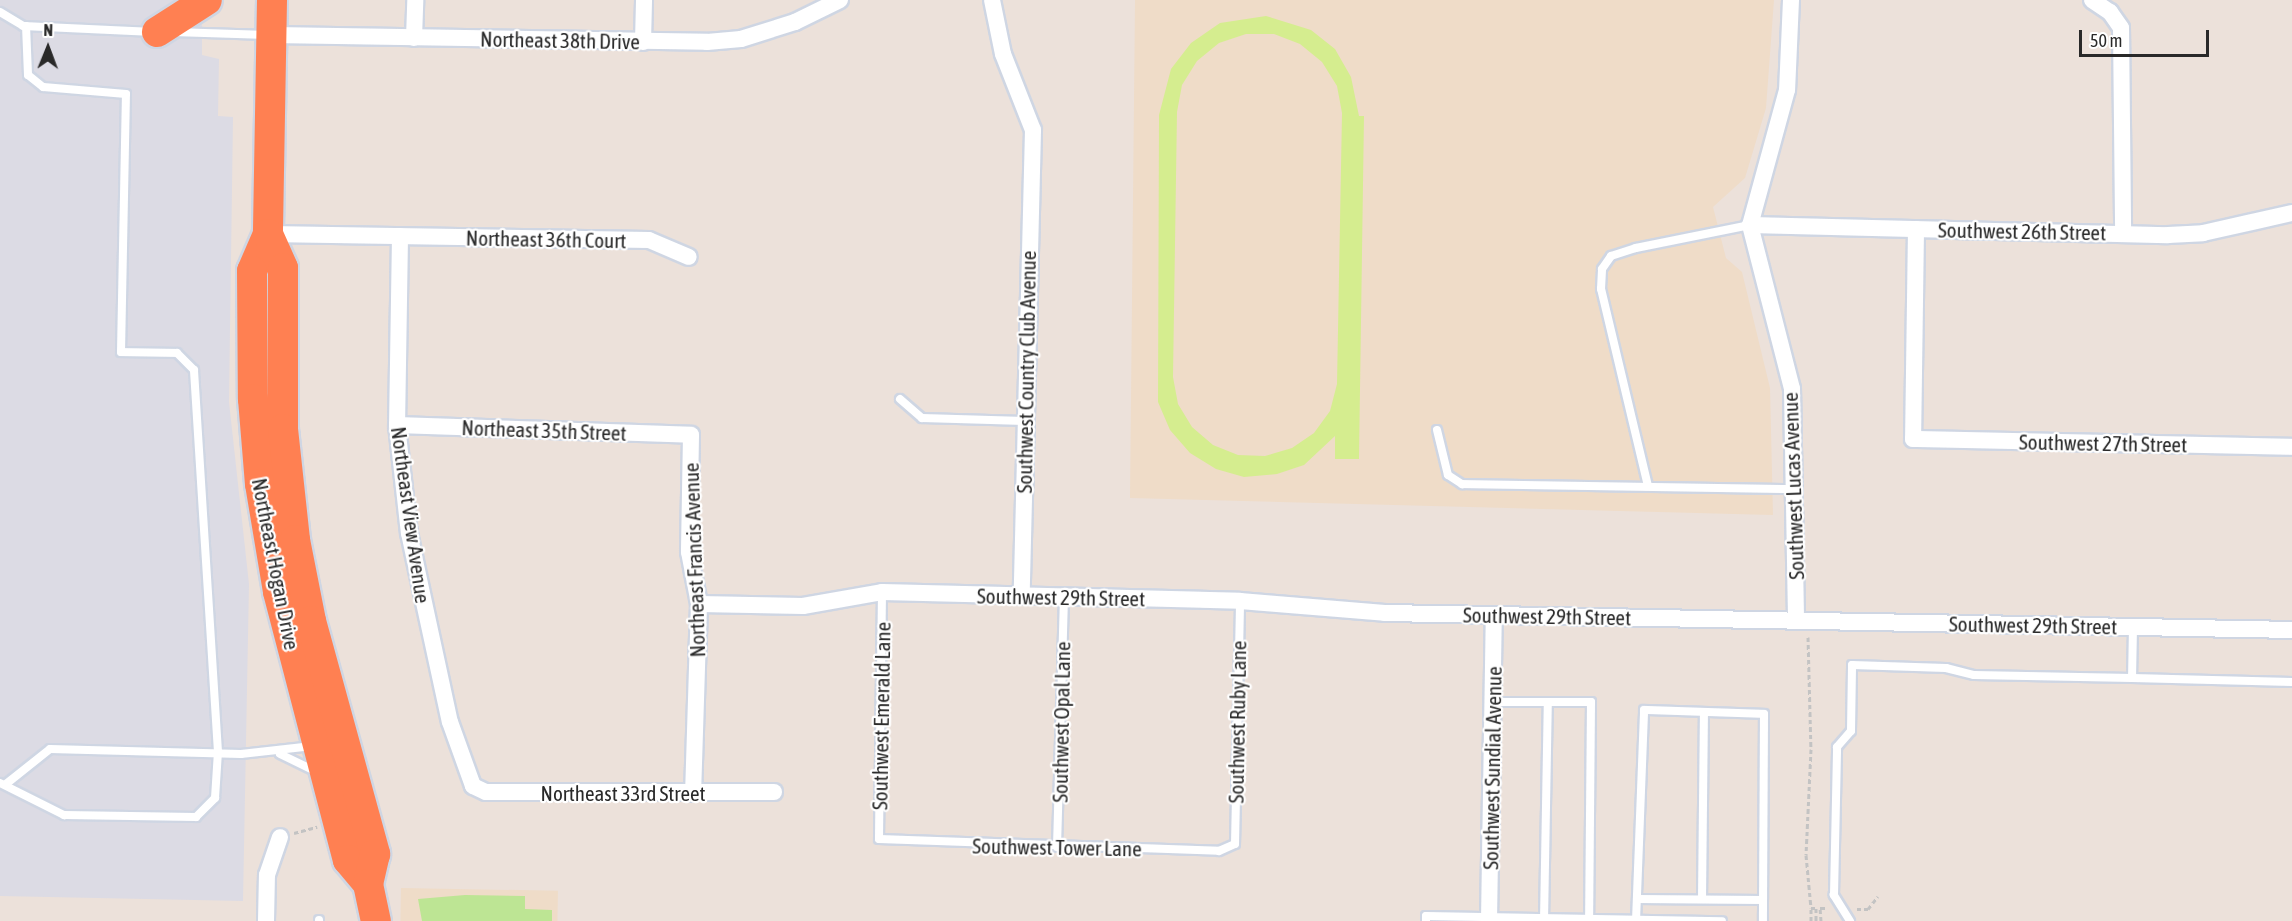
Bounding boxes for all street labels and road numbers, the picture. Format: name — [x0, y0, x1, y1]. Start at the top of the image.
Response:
street label: Northeast 38th Drive — [480, 26, 640, 54]
street label: Southwest 26th Street — [1938, 217, 2106, 245]
street label: Northeast 36th Court — [466, 225, 626, 253]
street label: Southwest Country Club Avenue — [1011, 250, 1041, 494]
street label: Southwest Lucas Avenue — [1777, 392, 1809, 580]
street label: Northeast 35th Street — [461, 415, 627, 445]
street label: Northeast View Avenue — [386, 425, 436, 605]
street label: Southwest 27th Street — [2019, 429, 2187, 457]
street label: Northeast Francis Avenue — [678, 462, 710, 658]
street label: Northeast Hogan Drive — [247, 476, 305, 652]
street label: Southwest 29th Street — [977, 583, 1145, 611]
street label: Southwest 29th Street — [1463, 602, 1631, 630]
street label: Southwest 29th Street — [1949, 611, 2117, 639]
street label: Southwest Emerald Lane — [867, 622, 895, 810]
street label: Southwest Ruby Lane — [1223, 640, 1251, 804]
street label: Southwest Opal Lane — [1047, 641, 1075, 803]
street label: Southwest Sundial Avenue — [1478, 666, 1506, 870]
street label: Northeast 33rd Street — [541, 780, 705, 806]
street label: Southwest Tower Lane — [972, 833, 1142, 861]

